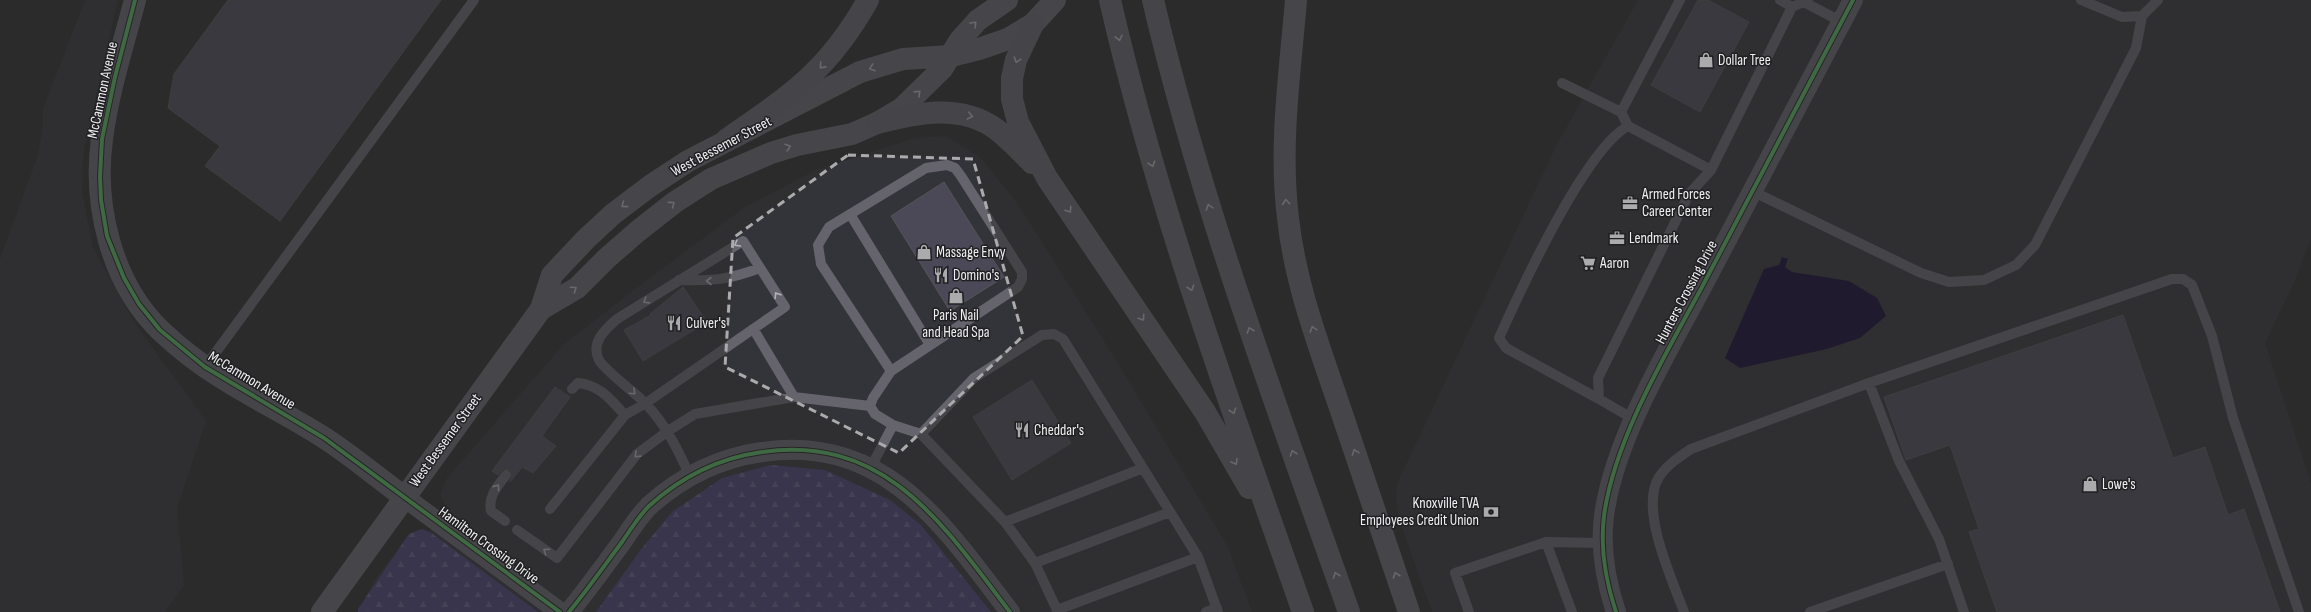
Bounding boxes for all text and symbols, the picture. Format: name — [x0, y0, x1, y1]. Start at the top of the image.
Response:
one-way arrow — [969, 21, 977, 29]
one-way arrow — [1114, 34, 1123, 41]
street label: McCammon Avenue — [83, 40, 122, 140]
shop icon: Dollar Tree — [1697, 51, 1715, 69]
place label: Dollar Tree — [1718, 51, 1771, 70]
one-way arrow — [1013, 56, 1021, 63]
one-way arrow — [819, 62, 826, 69]
one-way arrow — [868, 63, 875, 72]
one-way arrow — [914, 91, 921, 98]
street label: West Bessemer Street — [668, 112, 775, 181]
one-way arrow — [967, 112, 973, 120]
one-way arrow — [785, 143, 792, 152]
one-way arrow — [1147, 160, 1156, 167]
place label: Armed Forces Career Center — [1641, 185, 1713, 221]
office icon: Armed Forces Career Center — [1621, 194, 1639, 212]
one-way arrow — [1282, 199, 1291, 205]
one-way arrow — [621, 201, 628, 208]
one-way arrow — [668, 202, 675, 209]
one-way arrow — [1205, 203, 1213, 210]
one-way arrow — [1064, 206, 1071, 213]
office icon: Lendmark — [1608, 229, 1626, 247]
place label: Lendmark — [1629, 229, 1679, 248]
street label: Hunters Crossing Drive — [1651, 237, 1722, 347]
one-way arrow — [734, 240, 741, 247]
shop icon: Massage Envy — [915, 243, 933, 261]
place label: Massage Envy — [936, 243, 1006, 262]
supermarket icon: Aaron — [1579, 254, 1597, 272]
place label: Aaron — [1599, 254, 1629, 273]
restaurant icon: Domino's — [932, 266, 950, 284]
place label: Domino's — [953, 266, 999, 285]
one-way arrow — [706, 277, 712, 285]
one-way arrow — [1186, 284, 1195, 291]
one-way arrow — [570, 286, 577, 294]
shop icon: Paris Nail and Head Spa — [947, 287, 965, 305]
one-way arrow — [774, 292, 782, 299]
one-way arrow — [643, 296, 650, 303]
place label: Paris Nail and Head Spa — [922, 306, 990, 342]
restaurant icon: Culver's — [665, 314, 683, 332]
place label: Culver's — [686, 314, 726, 333]
one-way arrow — [1137, 314, 1144, 321]
one-way arrow — [1309, 325, 1318, 332]
one-way arrow — [1246, 327, 1254, 334]
street label: McCammon Avenue — [205, 347, 299, 414]
one-way arrow — [628, 387, 636, 395]
street label: West Bessemer Street — [405, 389, 486, 491]
one-way arrow — [1229, 407, 1237, 414]
restaurant icon: Cheddar's — [1013, 421, 1031, 439]
place label: Cheddar's — [1034, 421, 1084, 440]
one-way arrow — [1289, 449, 1297, 456]
one-way arrow — [1351, 449, 1359, 456]
one-way arrow — [634, 450, 642, 458]
one-way arrow — [1230, 458, 1238, 465]
shop icon: Lowe's — [2081, 475, 2099, 493]
place label: Lowe's — [2102, 475, 2136, 494]
one-way arrow — [492, 485, 499, 492]
place label: Knoxville TVA Employees Credit Union — [1360, 494, 1480, 530]
street label: Hamilton Crossing Drive — [435, 502, 543, 588]
bank icon: Knoxville TVA Employees Credit Union — [1482, 503, 1500, 521]
one-way arrow — [544, 549, 551, 556]
one-way arrow — [1332, 572, 1340, 579]
one-way arrow — [1393, 572, 1401, 579]

